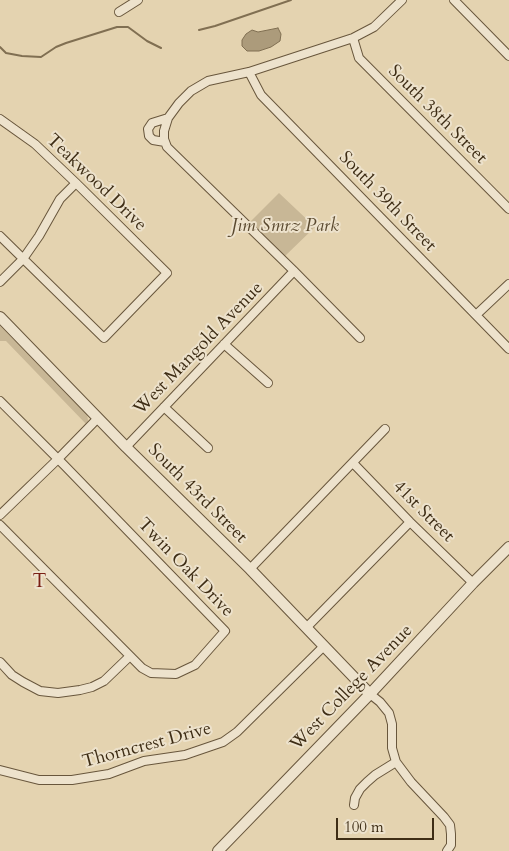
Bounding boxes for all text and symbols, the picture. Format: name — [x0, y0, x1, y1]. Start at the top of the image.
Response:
street label: South 38th Street — [383, 61, 491, 169]
street label: Teakwood Drive — [42, 130, 150, 236]
street label: South 39th Street — [334, 147, 440, 257]
park label: Jim Smrz Park — [231, 216, 339, 238]
street label: West Mangold Avenue — [130, 278, 268, 420]
street label: South 43rd Street — [143, 440, 251, 548]
street label: 41st Street — [388, 477, 458, 547]
street label: Twin Oak Drive — [132, 514, 238, 622]
district label: T — [32, 572, 48, 594]
street label: West College Avenue — [286, 620, 418, 756]
street label: Thorncrest Drive — [80, 718, 214, 774]
scale bar — [339, 808, 436, 840]
text: 100 m — [344, 817, 384, 837]

